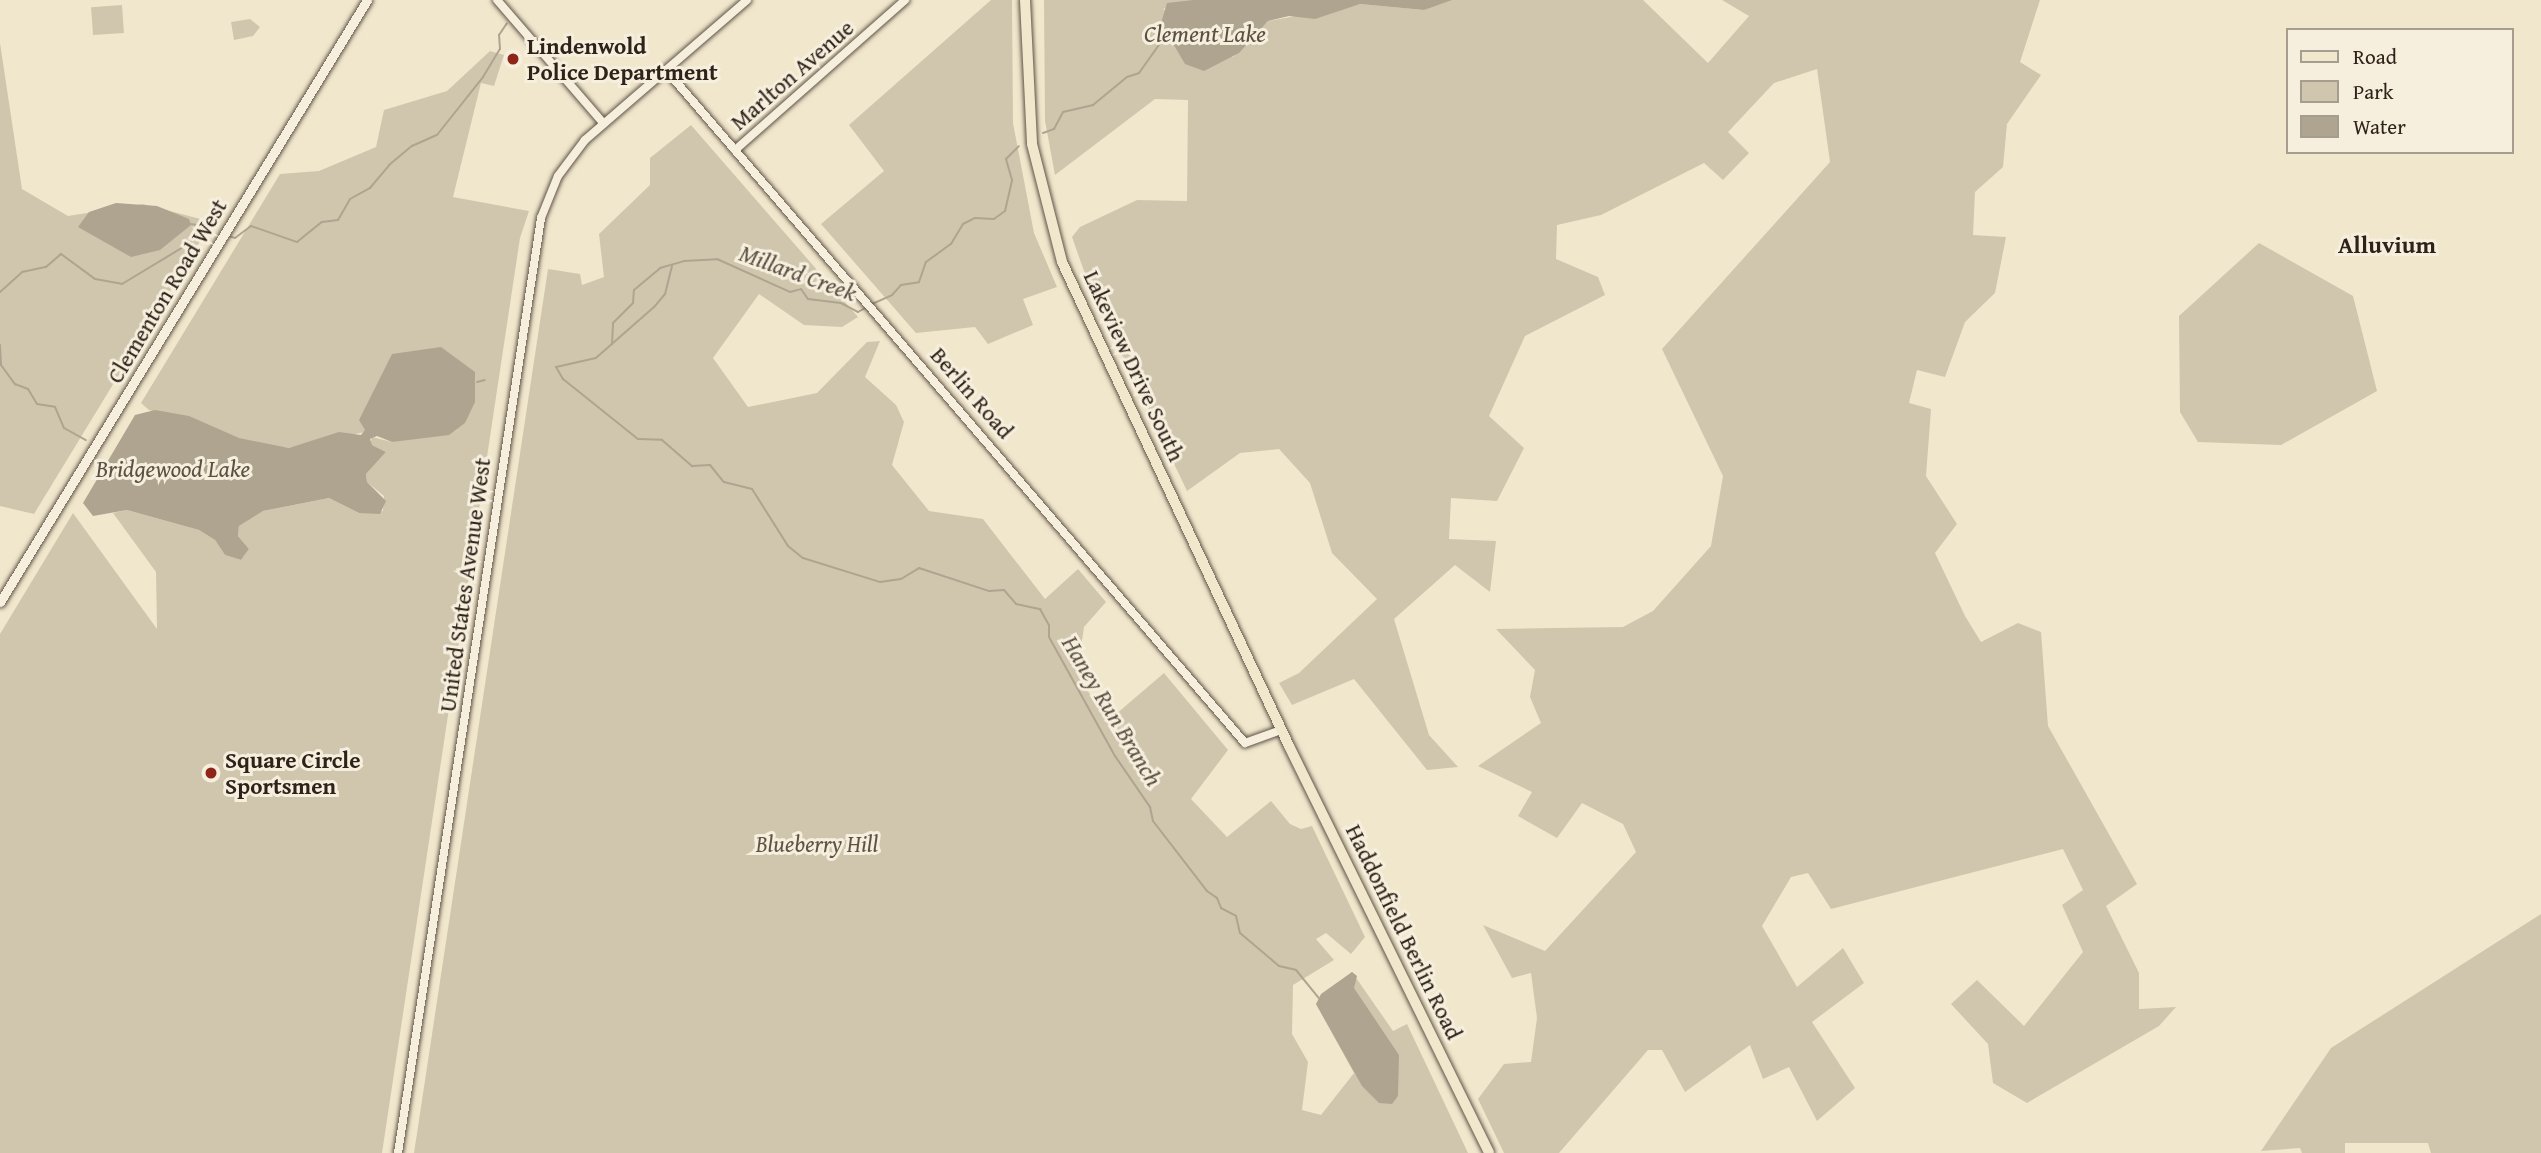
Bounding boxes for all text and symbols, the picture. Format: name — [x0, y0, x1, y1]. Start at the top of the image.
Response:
street label: Marlton Avenue — [725, 14, 859, 136]
water label: Clement Lake — [1144, 20, 1266, 48]
legend — [2286, 28, 2513, 154]
place label: Lindenwold Police Department — [527, 32, 718, 86]
text: Road — [2353, 41, 2397, 72]
marker: Lindenwold Police Department — [505, 51, 521, 67]
text: Park — [2353, 76, 2394, 107]
text: Water — [2353, 111, 2406, 142]
street label: Clementon Road West — [101, 194, 233, 388]
district label: Alluvium — [2338, 231, 2436, 259]
water label: Millard Creek — [736, 239, 860, 307]
street label: Lakeview Drive South — [1078, 266, 1190, 466]
street label: Berlin Road — [925, 342, 1019, 444]
water label: Bridgewood Lake — [96, 455, 250, 483]
street label: United States Avenue West — [433, 456, 497, 714]
water label: Haney Run Branch — [1056, 630, 1168, 792]
place label: Square Circle Sportsmen — [225, 746, 361, 800]
marker: Square Circle Sportsmen — [203, 765, 219, 781]
street label: Haddonfield Berlin Road — [1340, 820, 1468, 1044]
park label: Blueberry Hill — [756, 830, 878, 858]

